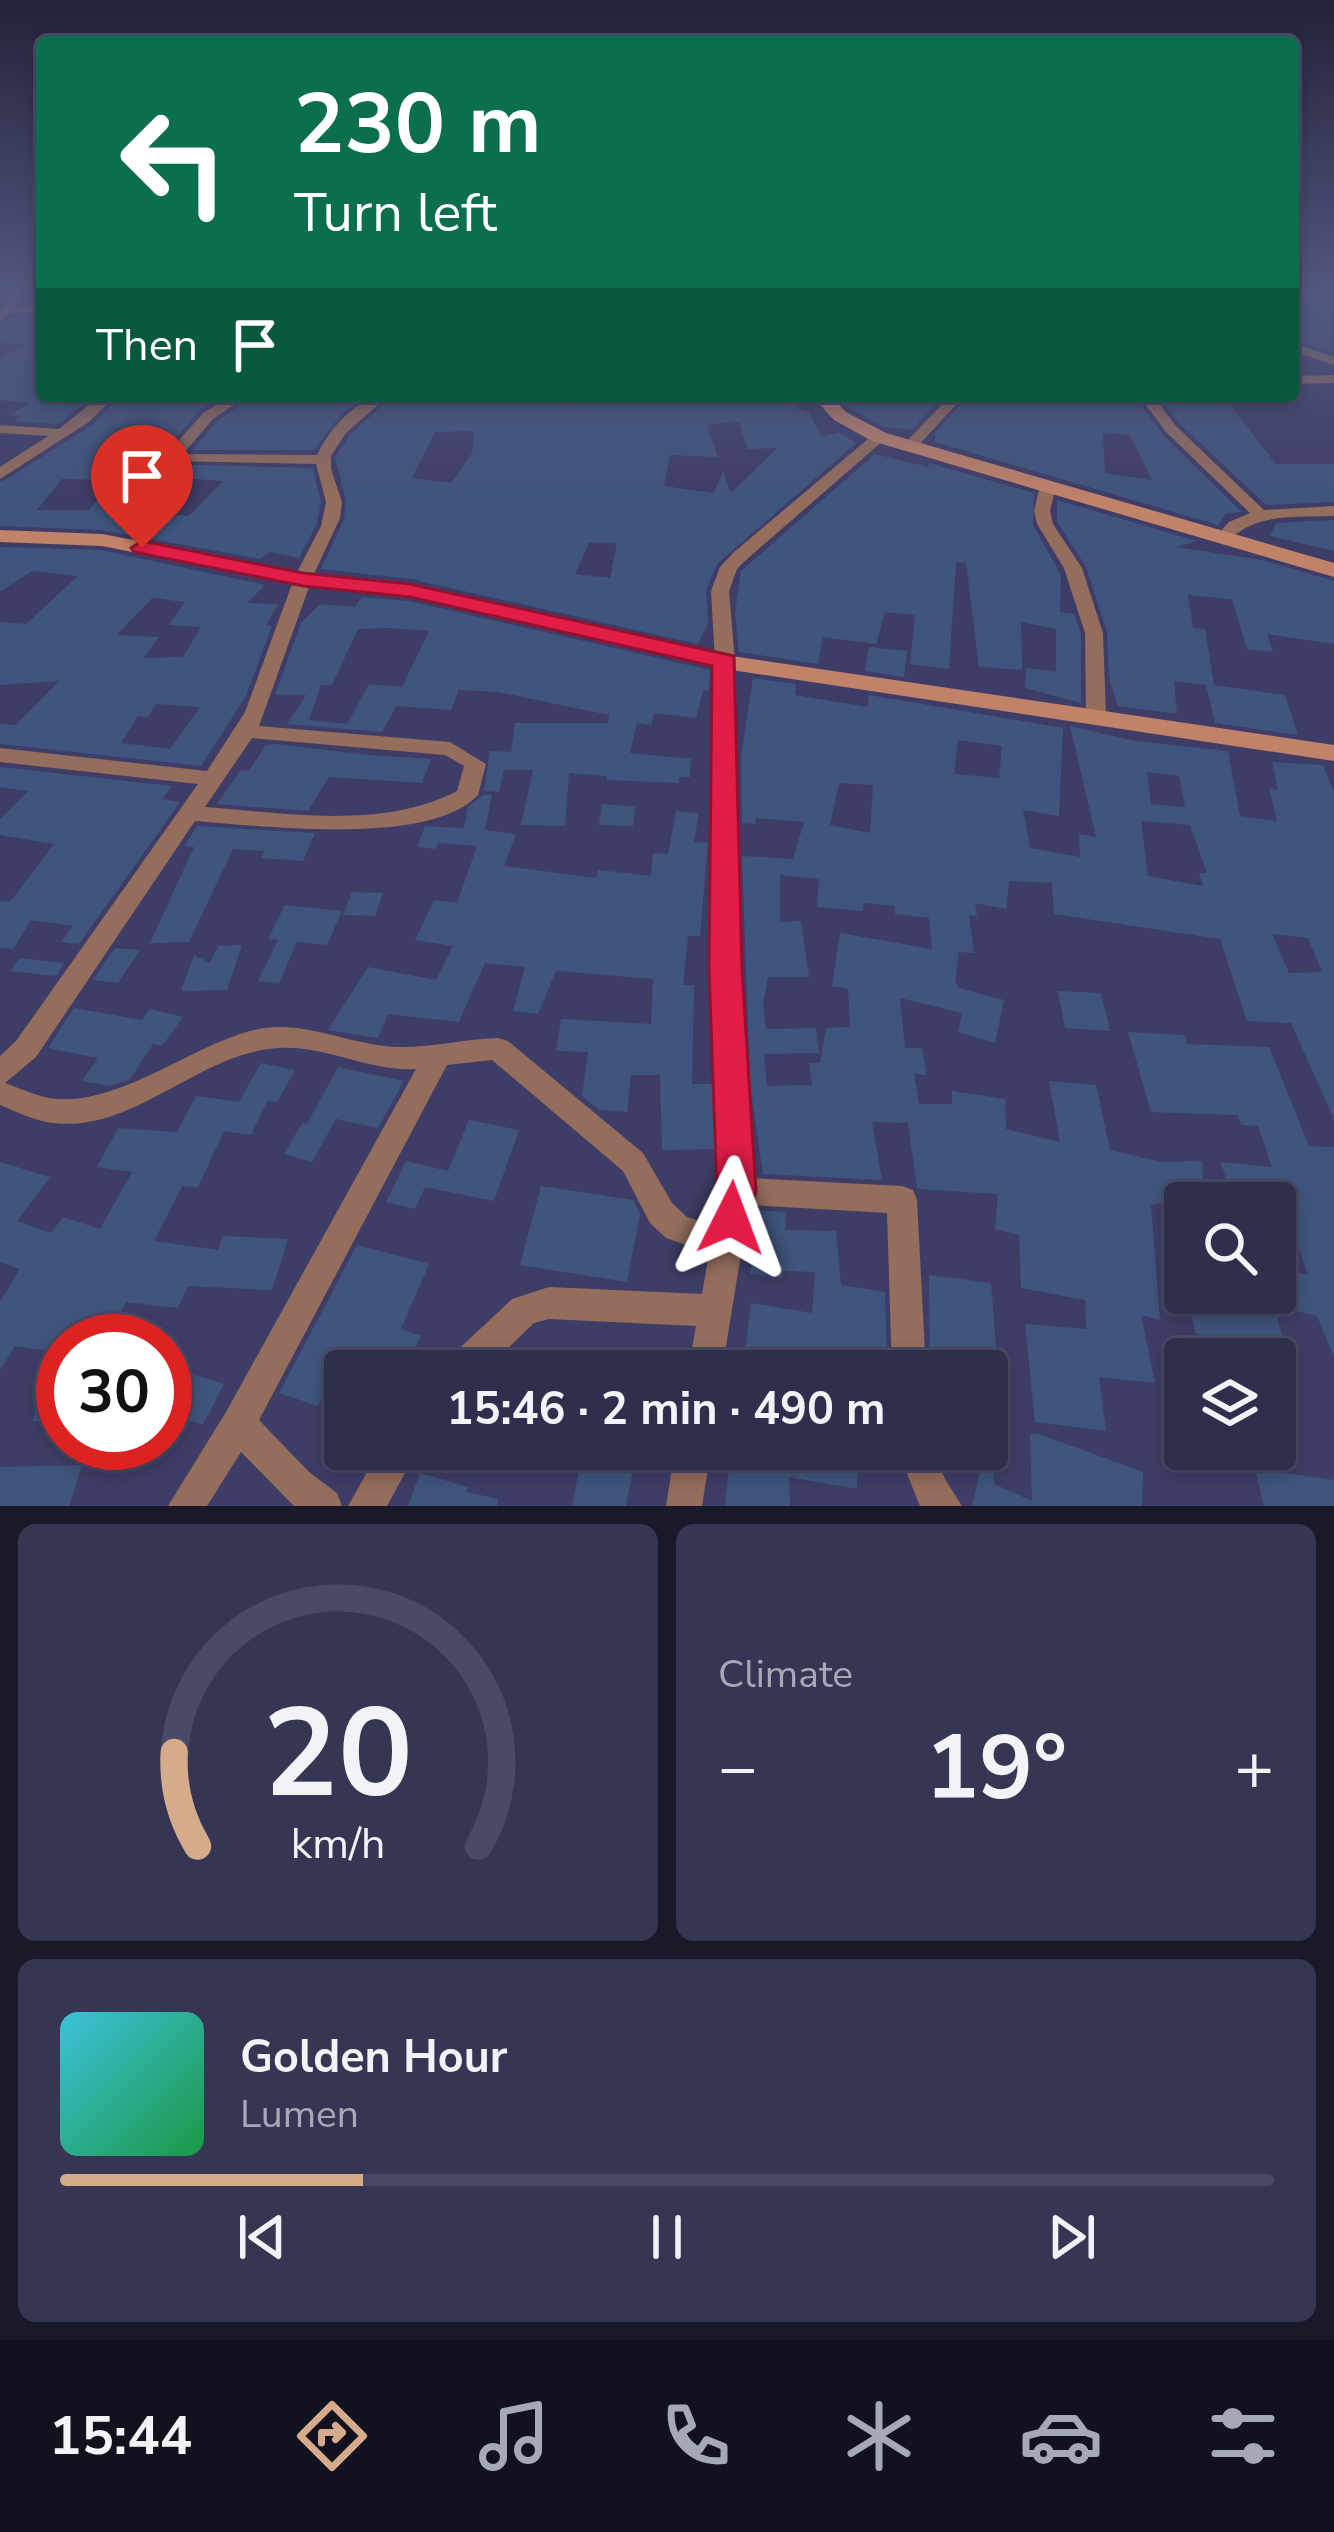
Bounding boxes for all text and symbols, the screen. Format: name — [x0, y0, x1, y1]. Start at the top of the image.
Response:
text: 230 m — [294, 67, 542, 182]
icon: left — [96, 84, 252, 240]
text: Turn left — [294, 176, 497, 250]
icon: arrive — [222, 312, 288, 378]
text: Then — [96, 315, 198, 376]
pin — [91, 425, 193, 548]
icon: arrive — [109, 443, 175, 509]
position arrow — [668, 1155, 794, 1281]
map controls — [1164, 1182, 1296, 1470]
button: search — [1164, 1182, 1296, 1314]
speed limit sign: 30 — [36, 1314, 192, 1470]
button: layers — [1164, 1338, 1296, 1470]
text: 15:46 · 2 min · 490 m — [446, 1379, 886, 1440]
text: Climate — [718, 1648, 853, 1701]
text: 20 — [263, 1669, 413, 1839]
text: 19° — [925, 1707, 1067, 1830]
text: − — [718, 1723, 758, 1813]
text: + — [1234, 1723, 1274, 1813]
text: km/h — [291, 1814, 385, 1872]
text: Golden Hour — [240, 2027, 507, 2088]
text: Lumen — [240, 2088, 359, 2141]
icon: previous — [229, 2204, 295, 2270]
icon: pause — [634, 2204, 700, 2270]
icon: next — [1039, 2204, 1105, 2270]
icon: directions — [290, 2394, 374, 2478]
icon: music — [472, 2394, 556, 2478]
icon: phone — [654, 2394, 738, 2478]
icon: climate — [837, 2394, 921, 2478]
icon: car — [1019, 2394, 1103, 2478]
icon: filters — [1201, 2394, 1285, 2478]
text: 15:44 — [49, 2399, 192, 2473]

